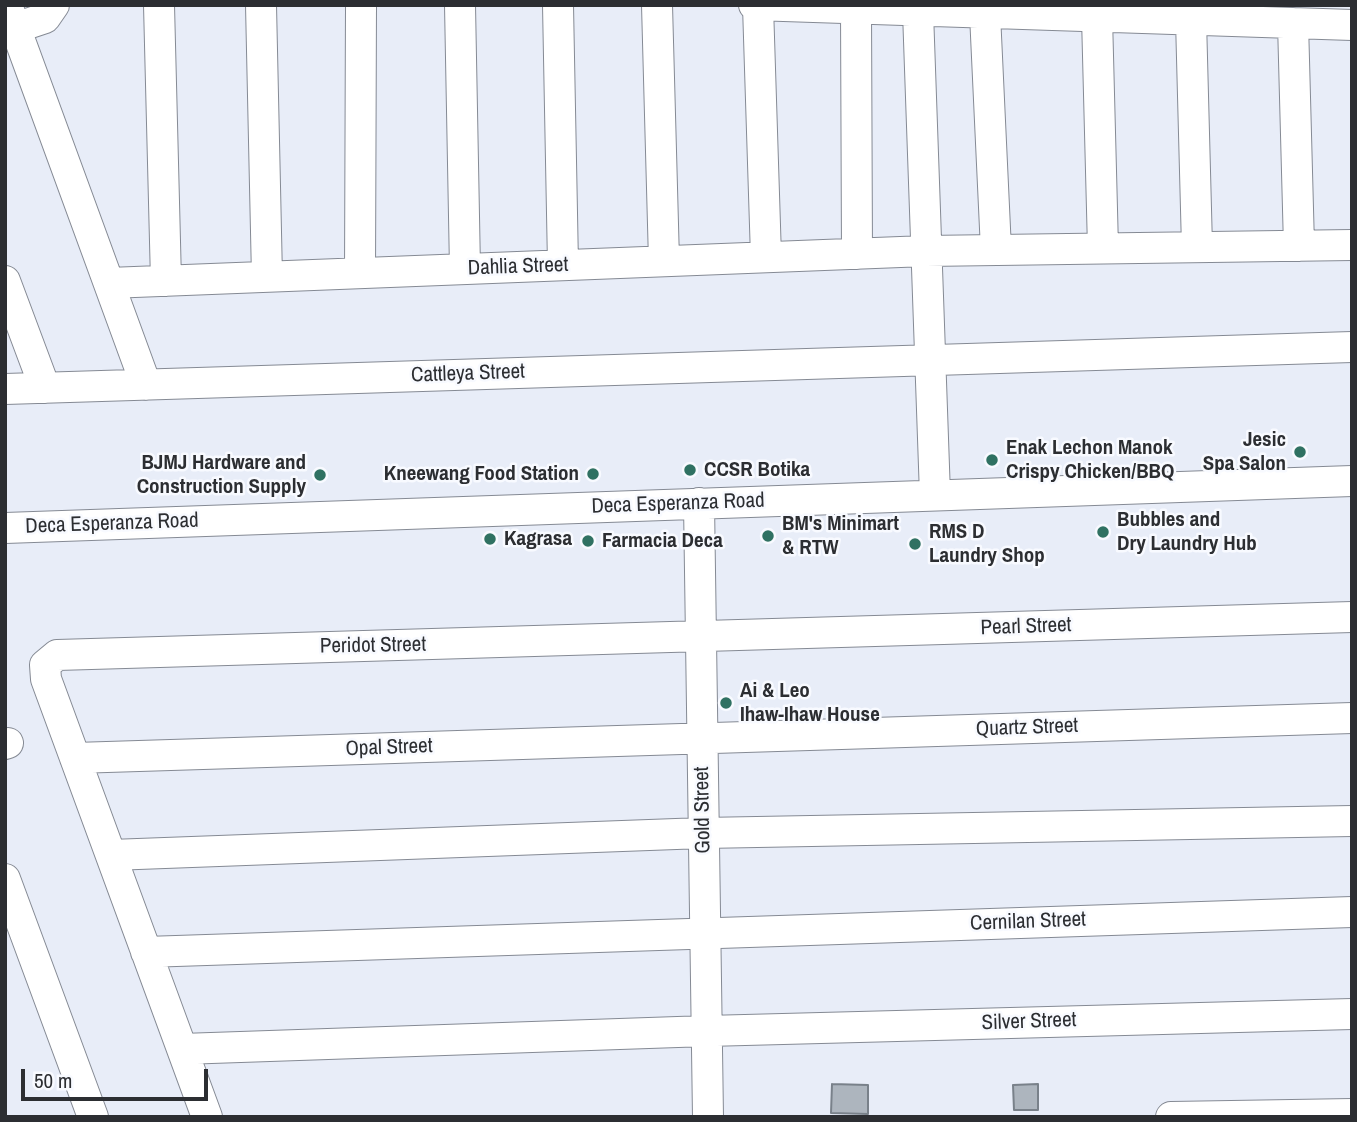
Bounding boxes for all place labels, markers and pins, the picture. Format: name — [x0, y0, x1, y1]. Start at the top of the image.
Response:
place label: Jesic Spa Salon — [1203, 427, 1286, 477]
place label: Enak Lechon Manok Crispy Chicken/BBQ — [1006, 435, 1174, 485]
marker: Jesic Spa Salon — [1292, 444, 1308, 460]
place label: BJMJ Hardware and Construction Supply — [137, 450, 306, 500]
marker: Enak Lechon Manok Crispy Chicken/BBQ — [984, 452, 1000, 468]
place label: CCSR Botika — [704, 457, 810, 483]
place label: Kneewang Food Station — [384, 461, 579, 487]
marker: CCSR Botika — [682, 462, 698, 478]
marker: Kneewang Food Station — [585, 466, 601, 482]
marker: BJMJ Hardware and Construction Supply — [312, 467, 328, 483]
place label: Bubbles and Dry Laundry Hub — [1117, 507, 1257, 557]
place label: BM's Minimart & RTW — [782, 511, 899, 561]
place label: RMS D Laundry Shop — [929, 519, 1045, 569]
marker: Bubbles and Dry Laundry Hub — [1095, 524, 1111, 540]
place label: Kagrasa — [504, 526, 572, 552]
place label: Farmacia Deca — [602, 528, 723, 554]
marker: BM's Minimart & RTW — [760, 528, 776, 544]
marker: Kagrasa — [482, 531, 498, 547]
marker: Farmacia Deca — [580, 533, 596, 549]
marker: RMS D Laundry Shop — [907, 536, 923, 552]
place label: Ai & Leo Ihaw-Ihaw House — [740, 678, 880, 728]
marker: Ai & Leo Ihaw-Ihaw House — [718, 695, 734, 711]

